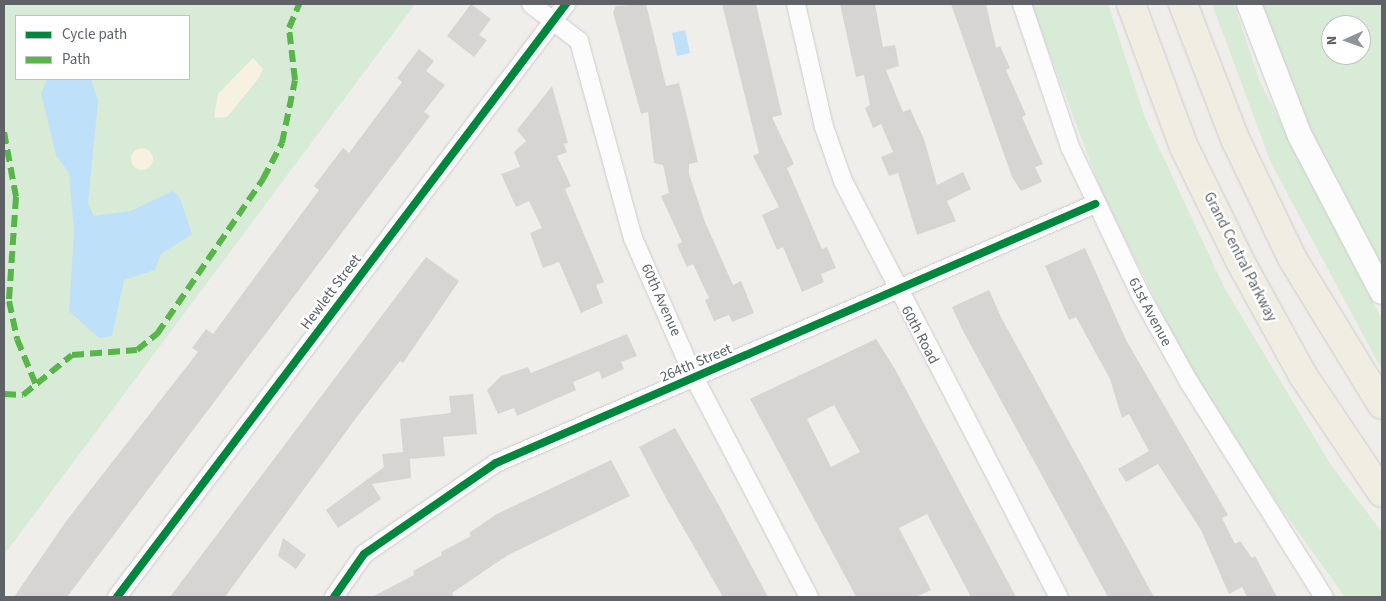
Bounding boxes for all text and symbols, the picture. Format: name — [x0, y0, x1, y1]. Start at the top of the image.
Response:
legend — [15, 15, 190, 80]
north arrow — [1321, 15, 1371, 65]
text: Cycle path — [62, 24, 127, 45]
text: N — [1322, 35, 1342, 45]
text: Path — [62, 49, 90, 70]
street label: Grand Central Parkway — [1200, 189, 1280, 325]
street label: Hewlett Street — [297, 251, 365, 333]
street label: 60th Avenue — [637, 261, 685, 339]
street label: 61st Avenue — [1124, 275, 1176, 349]
street label: 60th Road — [897, 303, 943, 367]
street label: 264th Street — [657, 340, 735, 386]

